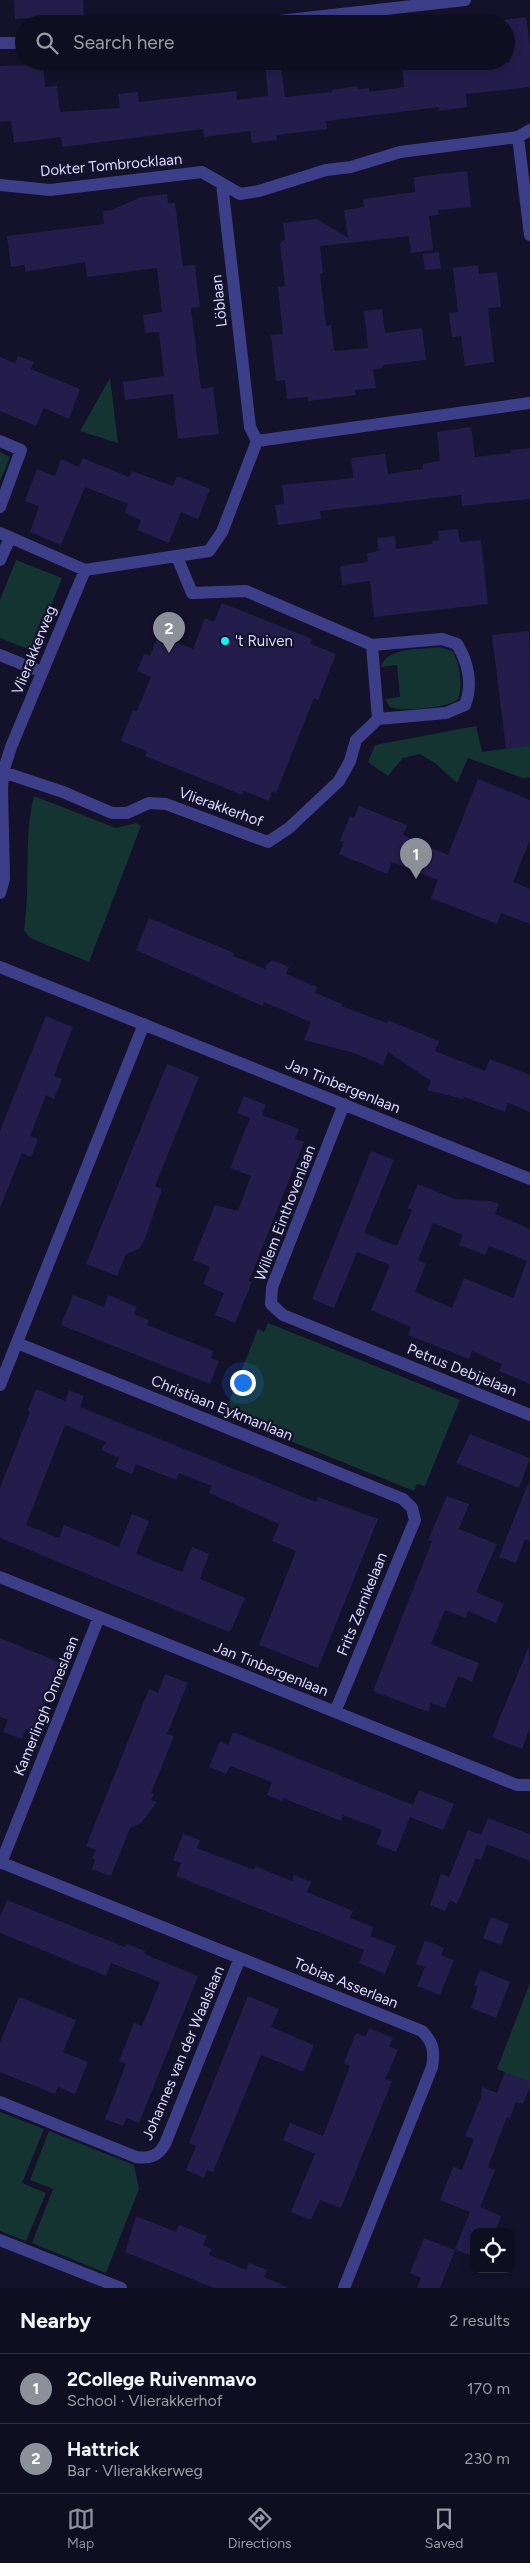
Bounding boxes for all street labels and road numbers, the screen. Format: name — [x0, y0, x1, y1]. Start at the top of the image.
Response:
street label: Dokter Tombrocklaan — [39, 150, 183, 180]
street label: Löblaan — [207, 274, 231, 328]
street label: Vlierakkerweg — [8, 603, 60, 697]
street label: Vlierakkerhof — [176, 783, 266, 831]
street label: Jan Tinbergenlaan — [283, 1055, 403, 1117]
street label: Willem Einthovenlaan — [251, 1143, 319, 1283]
street label: Petrus Debijelaan — [405, 1340, 519, 1400]
street label: Christiaan Eykmanlaan — [149, 1371, 295, 1445]
street label: Frits Zernikelaan — [333, 1550, 391, 1658]
street label: Kamerlingh Onneslaan — [10, 1633, 82, 1779]
street label: Jan Tinbergenlaan — [211, 1638, 331, 1700]
street label: Tobias Asserlaan — [291, 1954, 401, 2012]
street label: Johannes van der Waalslaan — [138, 1963, 228, 2143]

